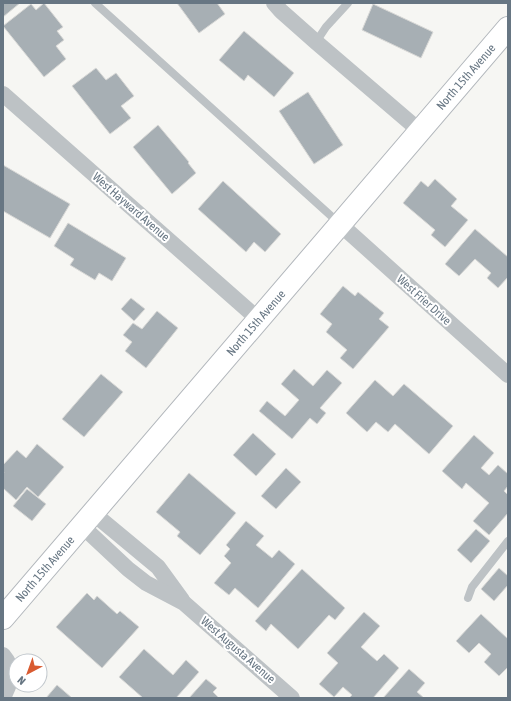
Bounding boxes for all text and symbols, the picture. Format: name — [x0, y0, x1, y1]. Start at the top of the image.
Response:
street label: North 15th Avenue — [434, 41, 498, 113]
street label: West Hayward Avenue — [90, 170, 172, 244]
street label: West Frier Drive — [394, 272, 454, 328]
street label: North 15th Avenue — [224, 287, 288, 359]
street label: North 15th Avenue — [13, 533, 77, 605]
street label: West Augusta Avenue — [198, 614, 278, 686]
north arrow — [8, 653, 48, 693]
text: N — [15, 674, 28, 687]

